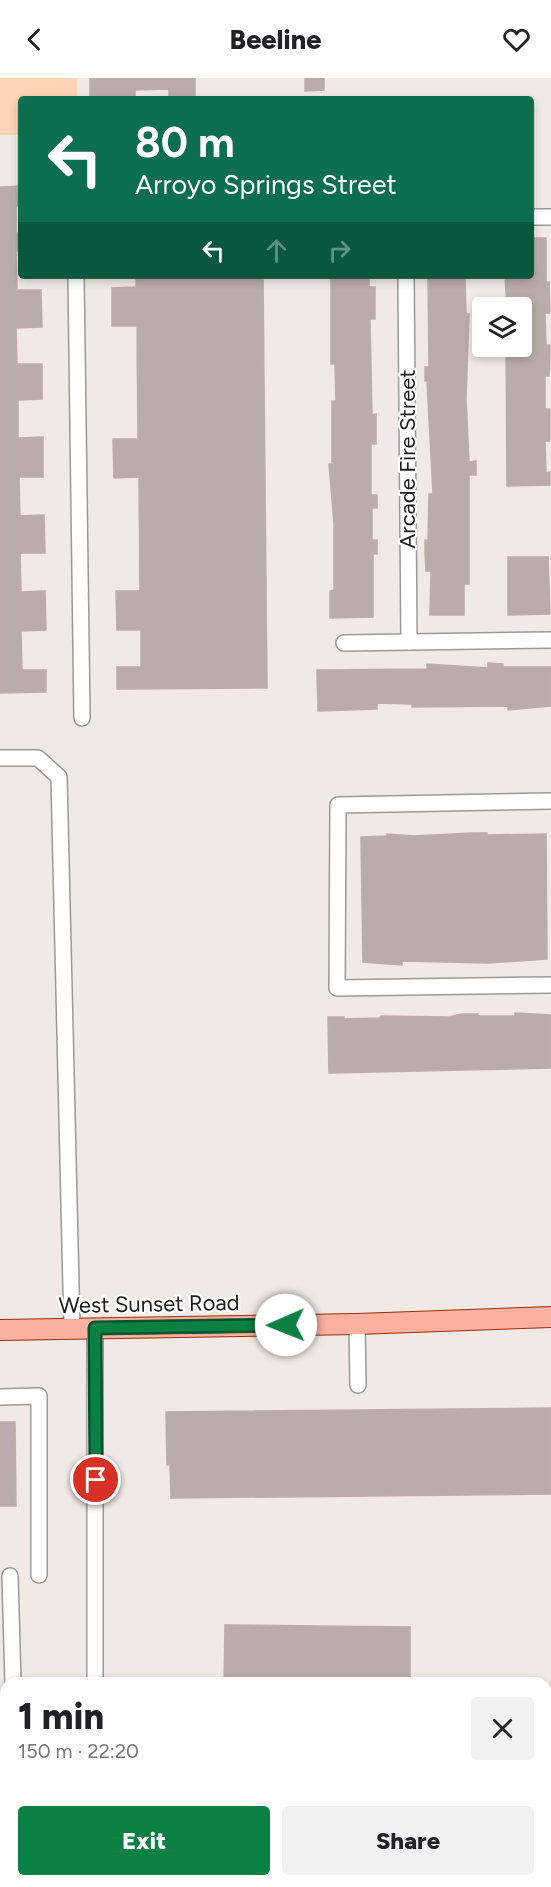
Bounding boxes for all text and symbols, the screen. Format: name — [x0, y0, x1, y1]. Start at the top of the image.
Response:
icon: back — [18, 23, 51, 56]
text: Beeline — [230, 23, 321, 56]
icon: heart — [500, 23, 533, 56]
text: 80 m — [135, 117, 235, 168]
icon: left — [36, 120, 114, 198]
text: Arroyo Springs Street — [135, 168, 397, 201]
icon: left — [197, 234, 230, 267]
icon: ahead — [260, 234, 293, 267]
icon: right — [323, 234, 356, 267]
map controls — [472, 297, 532, 357]
button: layers — [472, 297, 532, 357]
street label: Arcade Fire Street — [394, 369, 421, 549]
street label: West Sunset Road — [58, 1289, 240, 1319]
position arrow — [254, 1293, 318, 1357]
pin — [70, 1454, 121, 1505]
icon: arrive — [79, 1463, 112, 1496]
text: 1 min — [18, 1695, 104, 1738]
button: close — [471, 1697, 534, 1760]
text: 150 m · 22:20 — [18, 1739, 139, 1763]
button: Exit — [18, 1806, 270, 1875]
button: Share — [282, 1806, 534, 1875]

